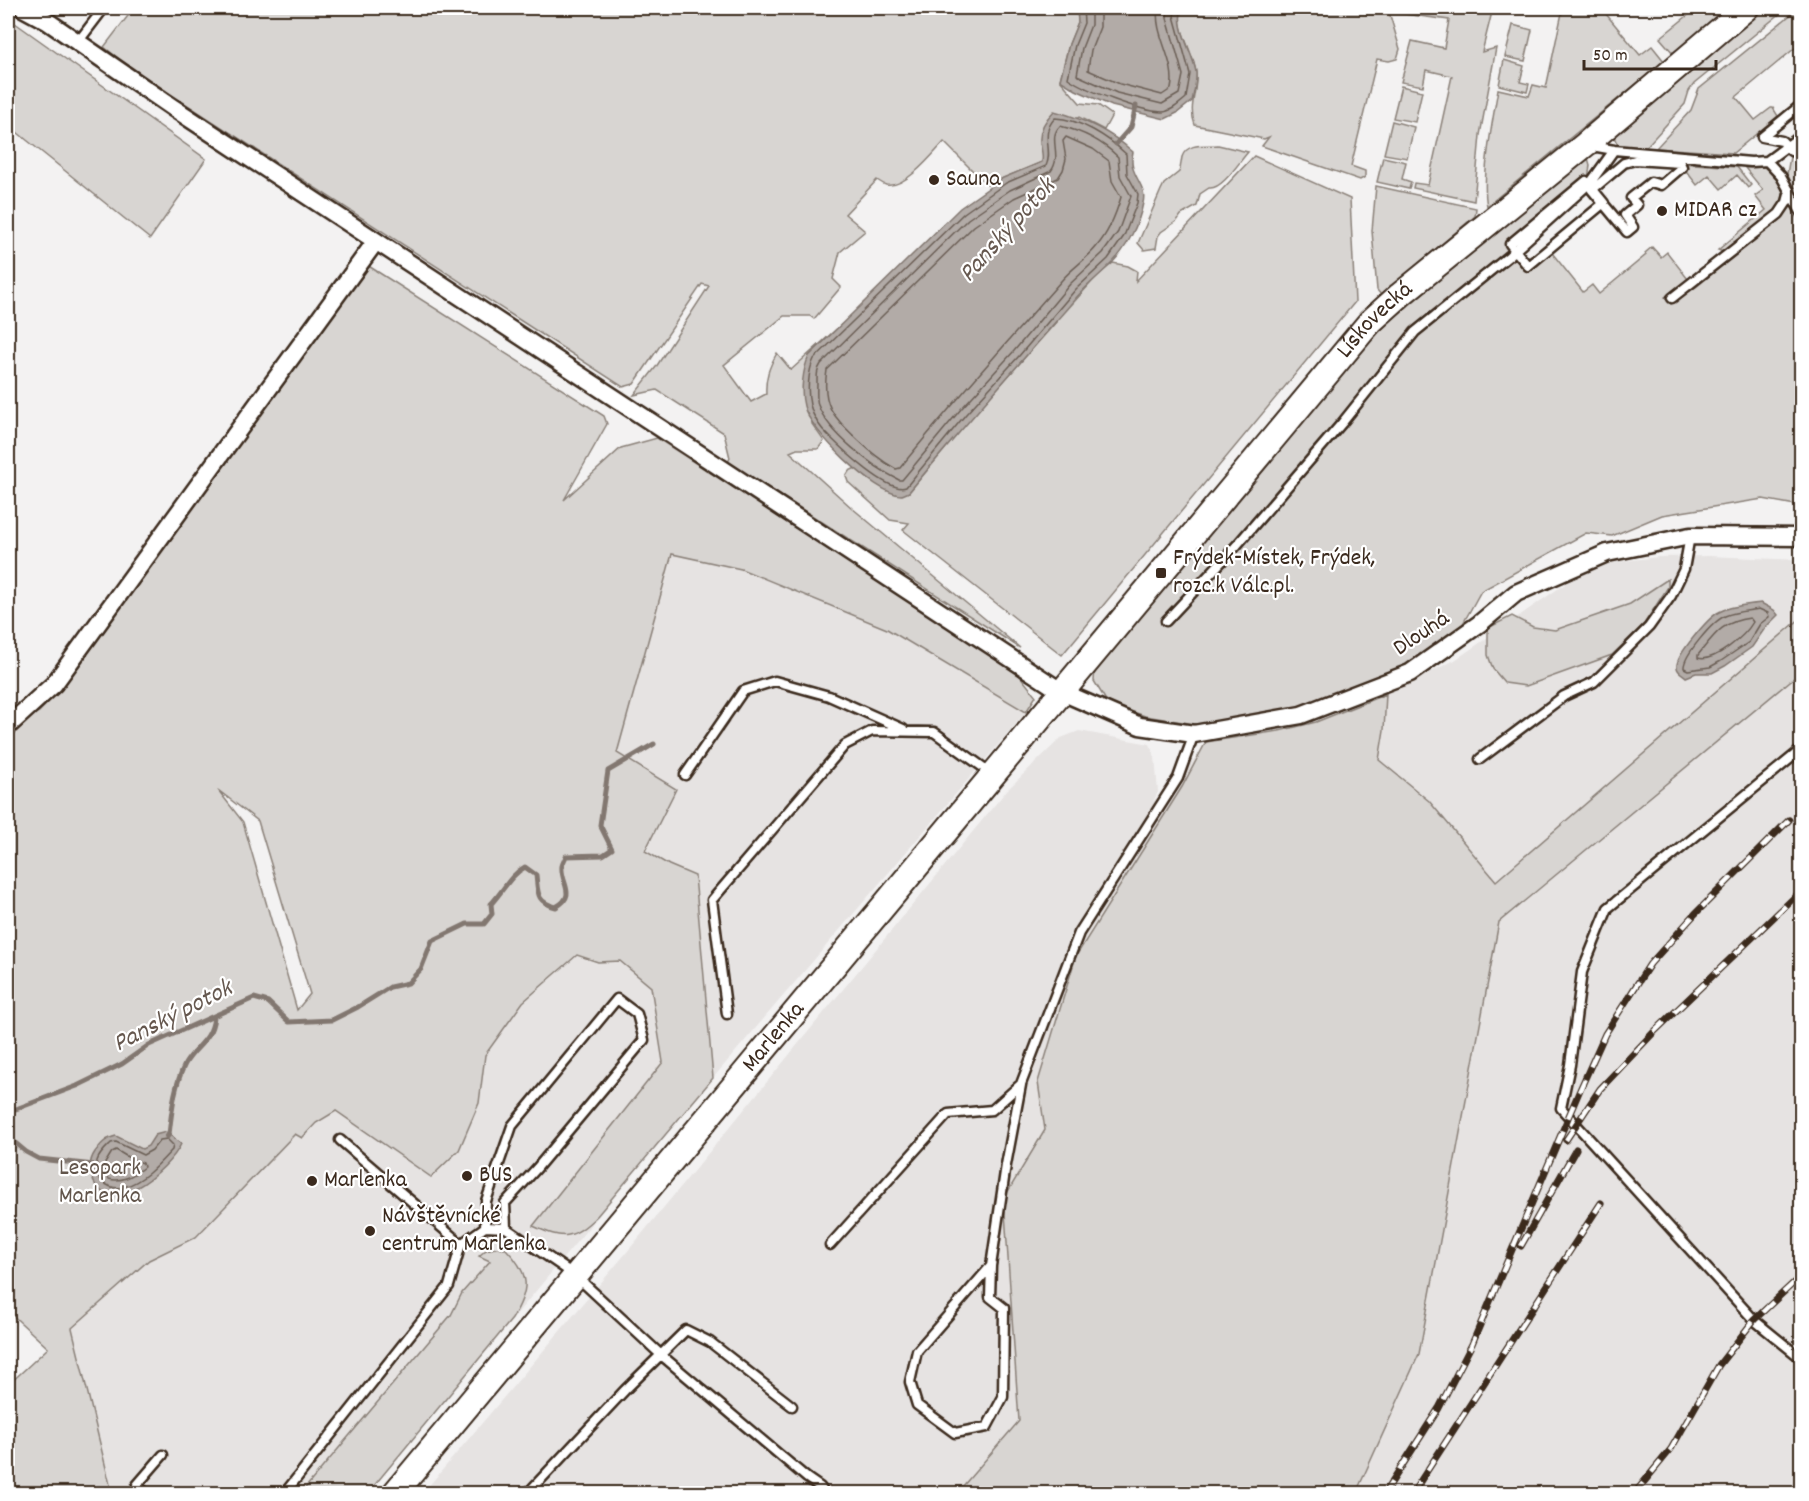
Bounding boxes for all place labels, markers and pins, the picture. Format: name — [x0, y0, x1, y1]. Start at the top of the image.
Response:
place label: Sauna — [946, 163, 1001, 197]
marker: Sauna — [927, 173, 941, 187]
place label: MIDAR cz — [1674, 194, 1757, 228]
marker: MIDAR cz — [1655, 204, 1669, 218]
place label: Frýdek-Místek, Frýdek, rozc.k Válc.pl. — [1173, 542, 1376, 604]
marker: Frýdek-Místek, Frýdek, rozc.k Válc.pl. — [1154, 566, 1168, 580]
place label: BUS — [479, 1159, 513, 1193]
place label: Marlenka — [324, 1164, 407, 1198]
marker: BUS — [460, 1169, 474, 1183]
marker: Marlenka — [305, 1174, 319, 1188]
place label: Návštěvnícké centrum Marlenka — [382, 1200, 547, 1262]
marker: Návštěvnícké centrum Marlenka — [363, 1224, 377, 1238]

